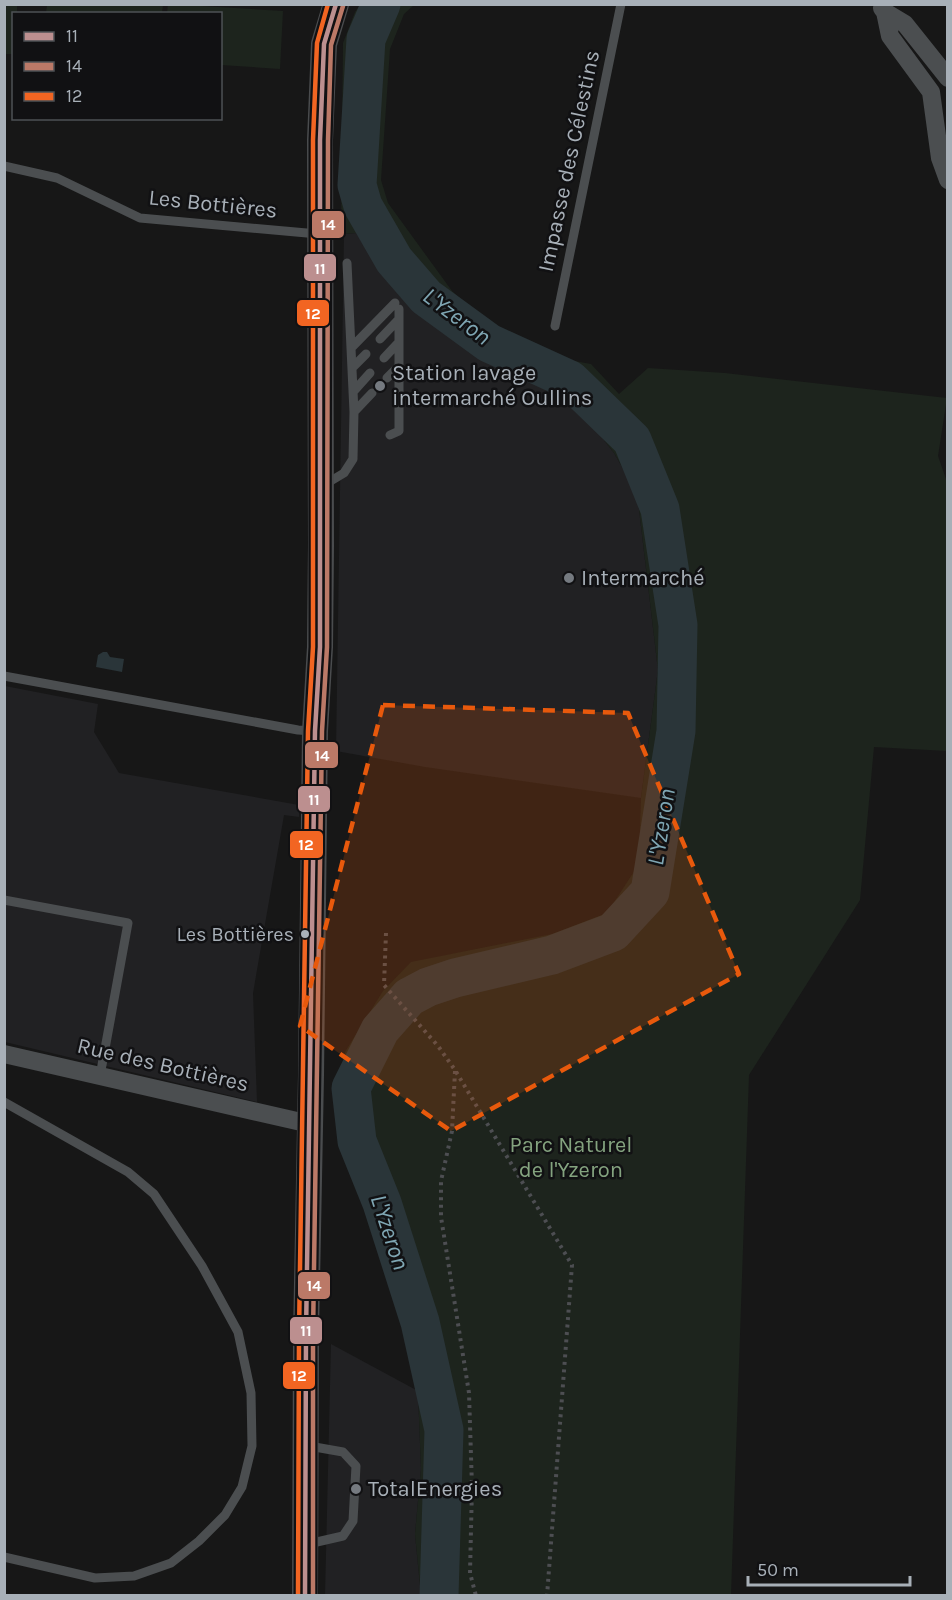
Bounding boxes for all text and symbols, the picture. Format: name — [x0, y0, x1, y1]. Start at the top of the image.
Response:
legend — [12, 12, 222, 120]
text: 11 — [66, 25, 78, 47]
street label: Impasse des Célestins — [533, 48, 605, 274]
text: 14 — [66, 55, 82, 77]
text: 12 — [66, 85, 82, 107]
street label: Les Bottières — [147, 184, 279, 224]
line badge: 14 — [311, 210, 345, 239]
text: 14 — [320, 215, 336, 234]
line badge: 11 — [303, 253, 337, 282]
text: 11 — [314, 259, 326, 278]
water label: L'Yzeron — [417, 281, 497, 351]
line badge: 12 — [296, 299, 330, 327]
text: 12 — [305, 304, 321, 323]
place label: Station lavage intermarché Oullins — [392, 360, 592, 411]
marker: Station lavage intermarché Oullins — [373, 379, 387, 393]
place label: Intermarché — [581, 565, 705, 591]
marker: Intermarché — [562, 571, 576, 585]
line badge: 14 — [304, 741, 339, 769]
text: 14 — [314, 746, 330, 765]
line badge: 11 — [297, 785, 331, 813]
water label: L'Yzeron — [641, 786, 681, 868]
text: 11 — [308, 790, 320, 809]
line badge: 12 — [289, 830, 324, 859]
text: 12 — [298, 835, 314, 854]
place label: Les Bottières — [176, 923, 294, 946]
marker: Les Bottières — [299, 928, 311, 940]
street label: Rue des Bottières — [75, 1033, 251, 1097]
park label: Parc Naturel de l'Yzeron — [510, 1132, 632, 1183]
water label: L'Yzeron — [365, 1191, 415, 1273]
line badge: 14 — [297, 1271, 331, 1300]
text: 14 — [306, 1276, 322, 1295]
line badge: 11 — [289, 1316, 323, 1345]
text: 11 — [300, 1321, 312, 1340]
line badge: 12 — [282, 1361, 316, 1390]
text: 12 — [291, 1366, 307, 1385]
place label: TotalEnergies — [368, 1476, 502, 1502]
marker: TotalEnergies — [349, 1482, 363, 1496]
scale bar — [748, 1549, 910, 1587]
text: 50 m — [757, 1559, 799, 1581]

